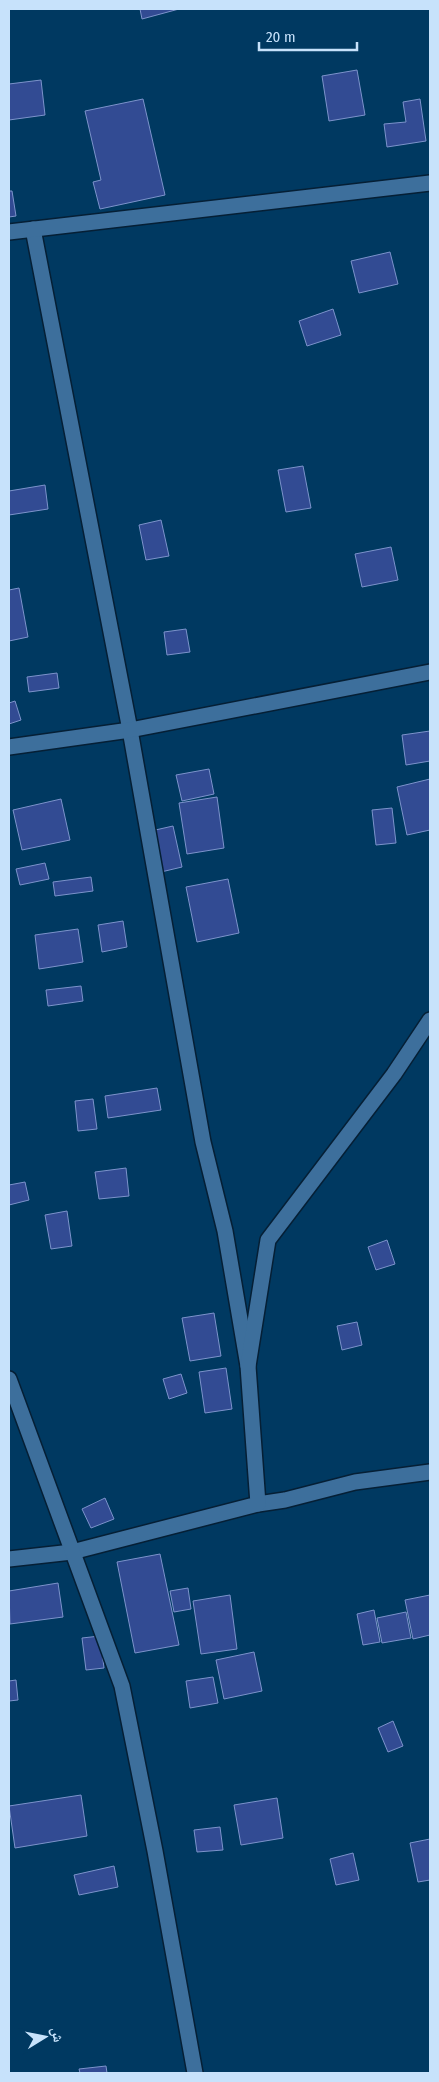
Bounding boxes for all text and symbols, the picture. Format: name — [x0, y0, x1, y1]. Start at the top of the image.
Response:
scale bar — [259, 20, 356, 52]
text: 20 m — [266, 28, 296, 46]
north arrow — [20, 2012, 70, 2062]
text: ش — [48, 2026, 67, 2044]

